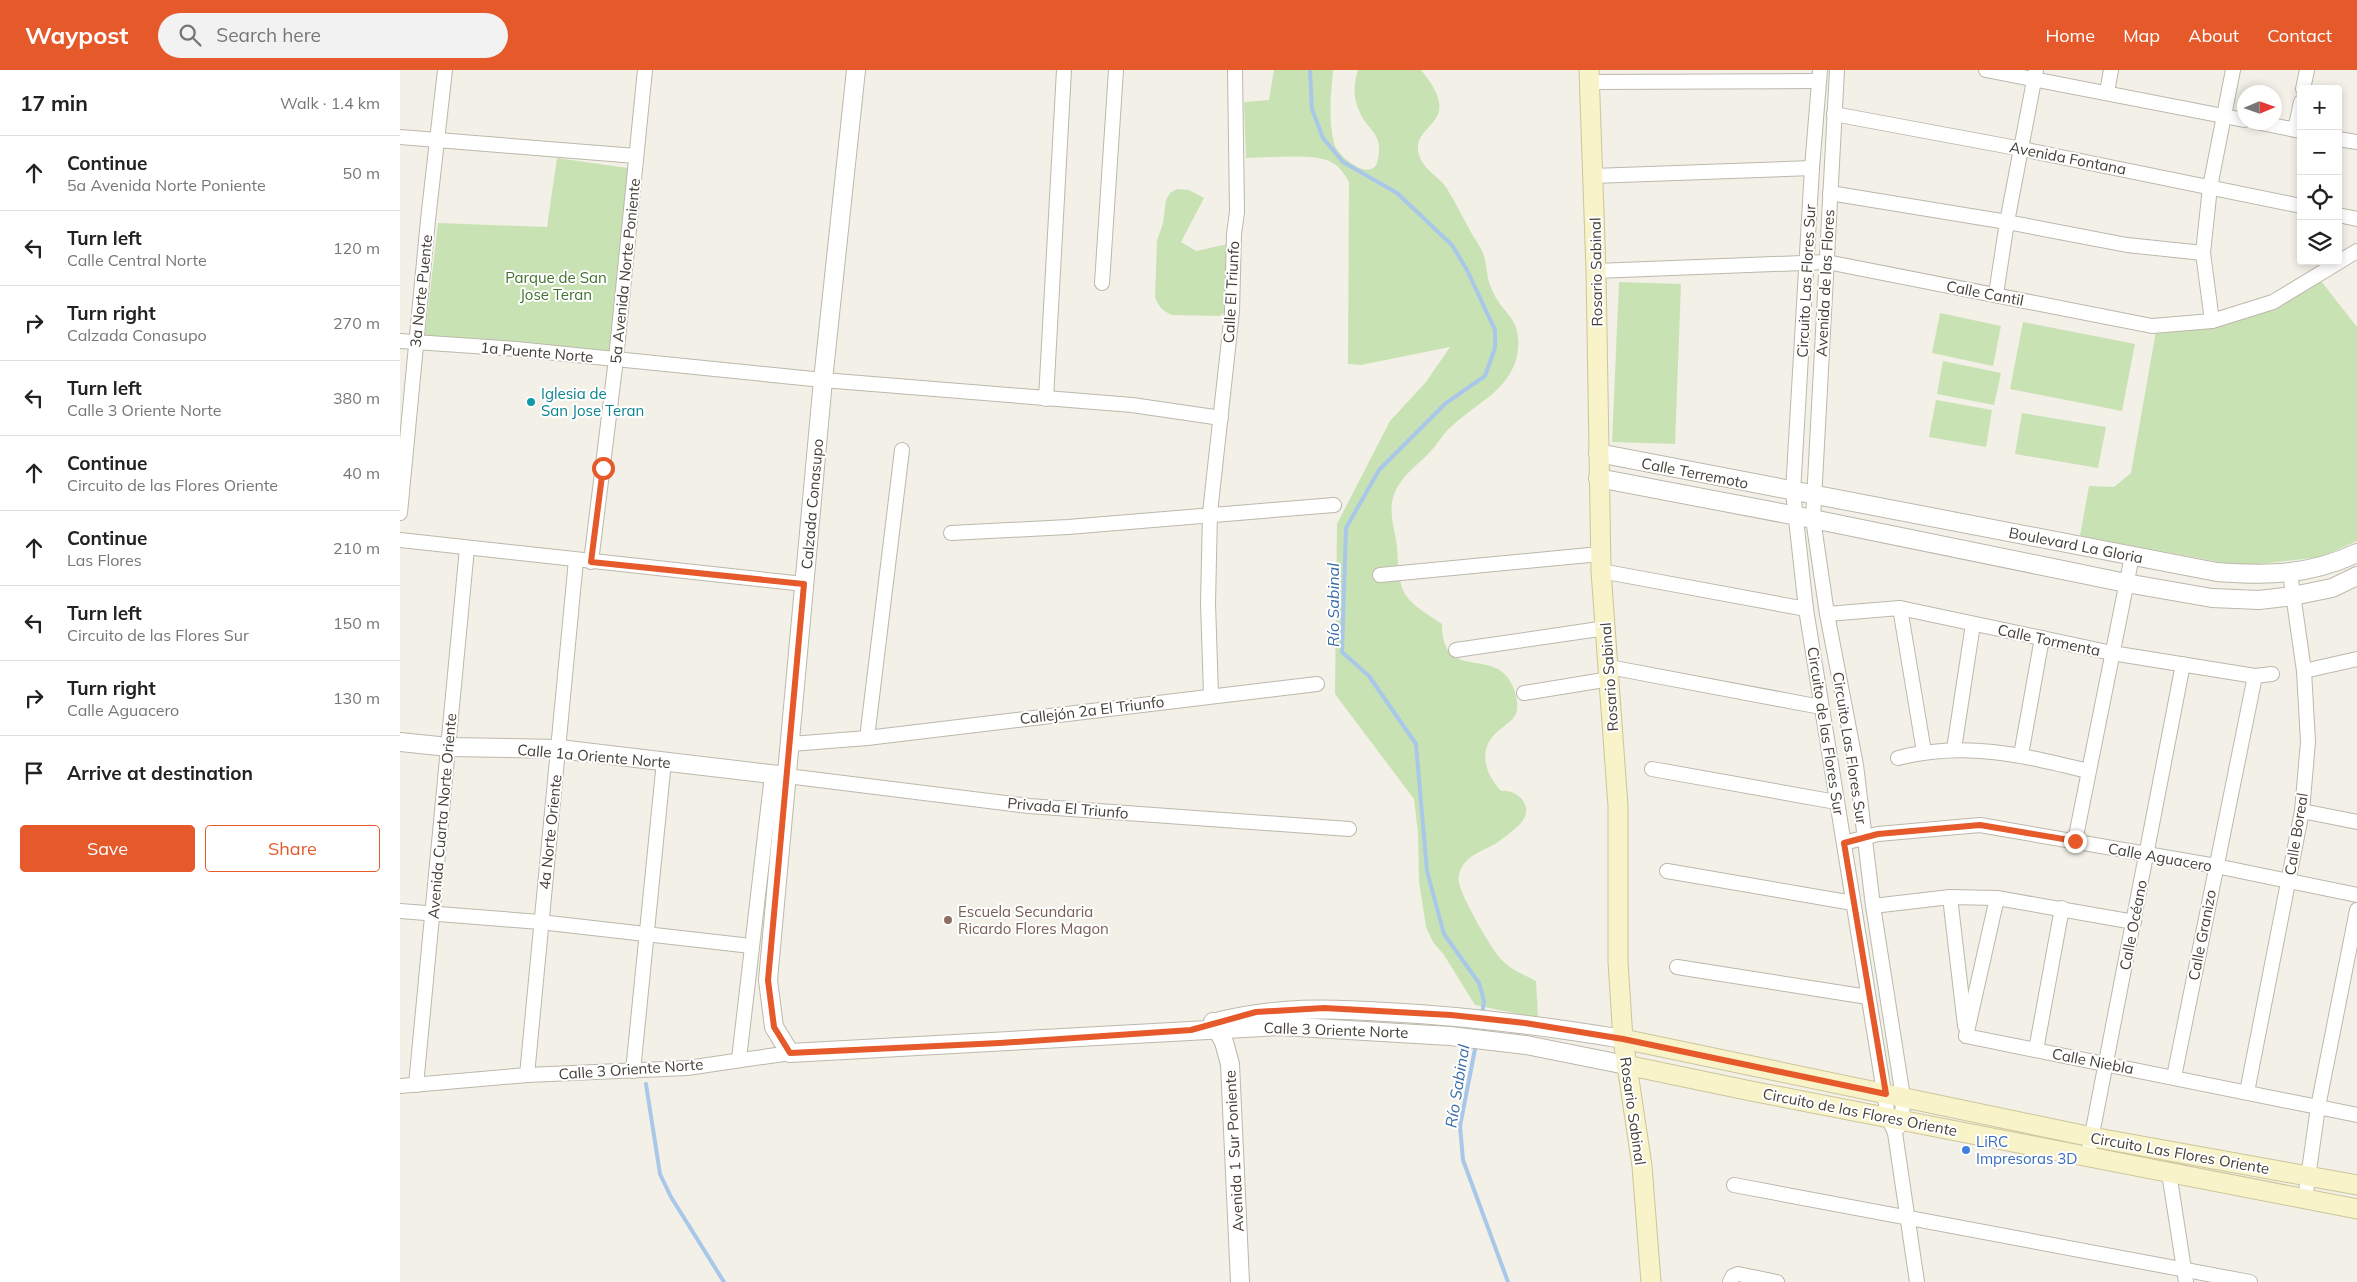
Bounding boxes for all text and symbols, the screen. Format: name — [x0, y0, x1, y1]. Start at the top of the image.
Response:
search box — [158, 13, 508, 58]
text: Waypost — [25, 20, 128, 50]
icon: search — [176, 21, 204, 49]
text: Search here — [216, 23, 321, 47]
text: Home — [2045, 24, 2095, 47]
text: Map — [2123, 24, 2160, 47]
text: About — [2188, 24, 2239, 47]
text: Contact — [2267, 24, 2332, 47]
north arrow — [2237, 85, 2282, 130]
map controls — [2297, 85, 2342, 265]
button: + — [2297, 85, 2342, 130]
text: 17 min — [20, 90, 88, 116]
text: Walk · 1.4 km — [280, 93, 380, 113]
button: − — [2297, 130, 2342, 175]
street label: Avenida Fontana — [2008, 137, 2128, 179]
text: Continue — [67, 151, 147, 175]
icon: ahead — [20, 159, 48, 187]
text: 50 m — [343, 163, 380, 183]
text: 5a Avenida Norte Poniente — [67, 175, 266, 195]
button: locate — [2297, 175, 2342, 220]
street label: 5a Avenida Norte Poniente — [606, 177, 644, 365]
street label: Circuito Las Flores Sur — [1792, 203, 1820, 358]
street label: Avenida de las Flores — [1812, 209, 1838, 357]
street label: Rosario Sabinal — [1586, 217, 1606, 327]
button: layers — [2297, 220, 2342, 265]
text: Turn left — [67, 226, 142, 250]
icon: left — [20, 234, 48, 262]
street label: 3a Norte Puente — [406, 234, 436, 348]
text: 120 m — [333, 238, 380, 258]
street label: Calle El Triunfo — [1219, 240, 1243, 344]
text: Calle Central Norte — [67, 250, 207, 270]
park label: Parque de San Jose Teran — [505, 268, 607, 304]
street label: Calle Cantil — [1945, 276, 2025, 310]
text: Turn right — [67, 301, 156, 325]
icon: right — [20, 309, 48, 337]
text: 270 m — [333, 313, 380, 333]
text: Calzada Conasupo — [67, 325, 207, 345]
street label: 1a Puente Norte — [480, 338, 594, 366]
text: Turn left — [67, 376, 142, 400]
icon: left — [20, 384, 48, 412]
place label: Iglesia de San Jose Teran — [541, 384, 644, 420]
text: 380 m — [333, 388, 380, 408]
marker: Iglesia de San Jose Teran — [525, 396, 537, 408]
text: Calle 3 Oriente Norte — [67, 400, 222, 420]
street label: Calzada Conasupo — [797, 438, 827, 570]
text: Continue — [67, 451, 147, 475]
street label: Calle Terremoto — [1640, 453, 1750, 493]
route start — [592, 457, 615, 480]
icon: ahead — [20, 459, 48, 487]
text: 40 m — [343, 463, 380, 483]
text: Circuito de las Flores Oriente — [67, 475, 278, 495]
street label: Boulevard La Gloria — [2007, 523, 2145, 567]
text: Continue — [67, 526, 147, 550]
icon: ahead — [20, 534, 48, 562]
text: 210 m — [333, 538, 380, 558]
text: Las Flores — [67, 550, 142, 570]
water label: Río Sabinal — [1323, 563, 1343, 647]
text: Turn left — [67, 601, 142, 625]
icon: left — [20, 609, 48, 637]
text: 150 m — [333, 613, 380, 633]
street label: Calle Tormenta — [1996, 620, 2102, 660]
street label: Rosario Sabinal — [1596, 622, 1622, 732]
text: Circuito de las Flores Sur — [67, 625, 249, 645]
street label: Circuito de las Flores Sur — [1803, 645, 1849, 817]
street label: Circuito Las Flores Sur — [1829, 671, 1872, 826]
text: Turn right — [67, 676, 156, 700]
icon: right — [20, 684, 48, 712]
text: 130 m — [333, 688, 380, 708]
street label: Callejón 2a El Triunfo — [1019, 692, 1165, 728]
text: Calle Aguacero — [67, 700, 179, 720]
street label: Avenida Cuarta Norte Oriente — [424, 712, 460, 920]
street label: Calle 1a Oriente Norte — [517, 740, 671, 772]
icon: arrive — [20, 759, 48, 787]
text: Arrive at destination — [67, 761, 253, 785]
street label: 4a Norte Oriente — [535, 773, 565, 891]
street label: Calle Boreal — [2280, 791, 2312, 877]
street label: Privada El Triunfo — [1007, 793, 1129, 823]
button: Save — [20, 825, 195, 872]
button: Share — [205, 825, 380, 872]
route end — [2064, 830, 2087, 853]
street label: Calle Aguacero — [2107, 839, 2213, 875]
street label: Calle Océano — [2115, 878, 2151, 972]
street label: Calle Granizo — [2184, 888, 2220, 982]
place label: Escuela Secundaria Ricardo Flores Magon — [958, 902, 1109, 938]
marker: Escuela Secundaria Ricardo Flores Magon — [942, 914, 954, 926]
street label: Calle 3 Oriente Norte — [1263, 1018, 1409, 1042]
water label: Río Sabinal — [1441, 1043, 1473, 1129]
street label: Calle Niebla — [2051, 1044, 2135, 1078]
street label: Calle 3 Oriente Norte — [558, 1054, 704, 1084]
street label: Rosario Sabinal — [1616, 1056, 1650, 1166]
street label: Avenida 1 Sur Poniente — [1220, 1070, 1248, 1232]
street label: Circuito de las Flores Oriente — [1761, 1084, 1959, 1140]
street label: Circuito Las Flores Oriente — [2089, 1128, 2271, 1178]
place label: LiRC Impresoras 3D — [1976, 1132, 2078, 1168]
marker: LiRC Impresoras 3D — [1960, 1144, 1972, 1156]

